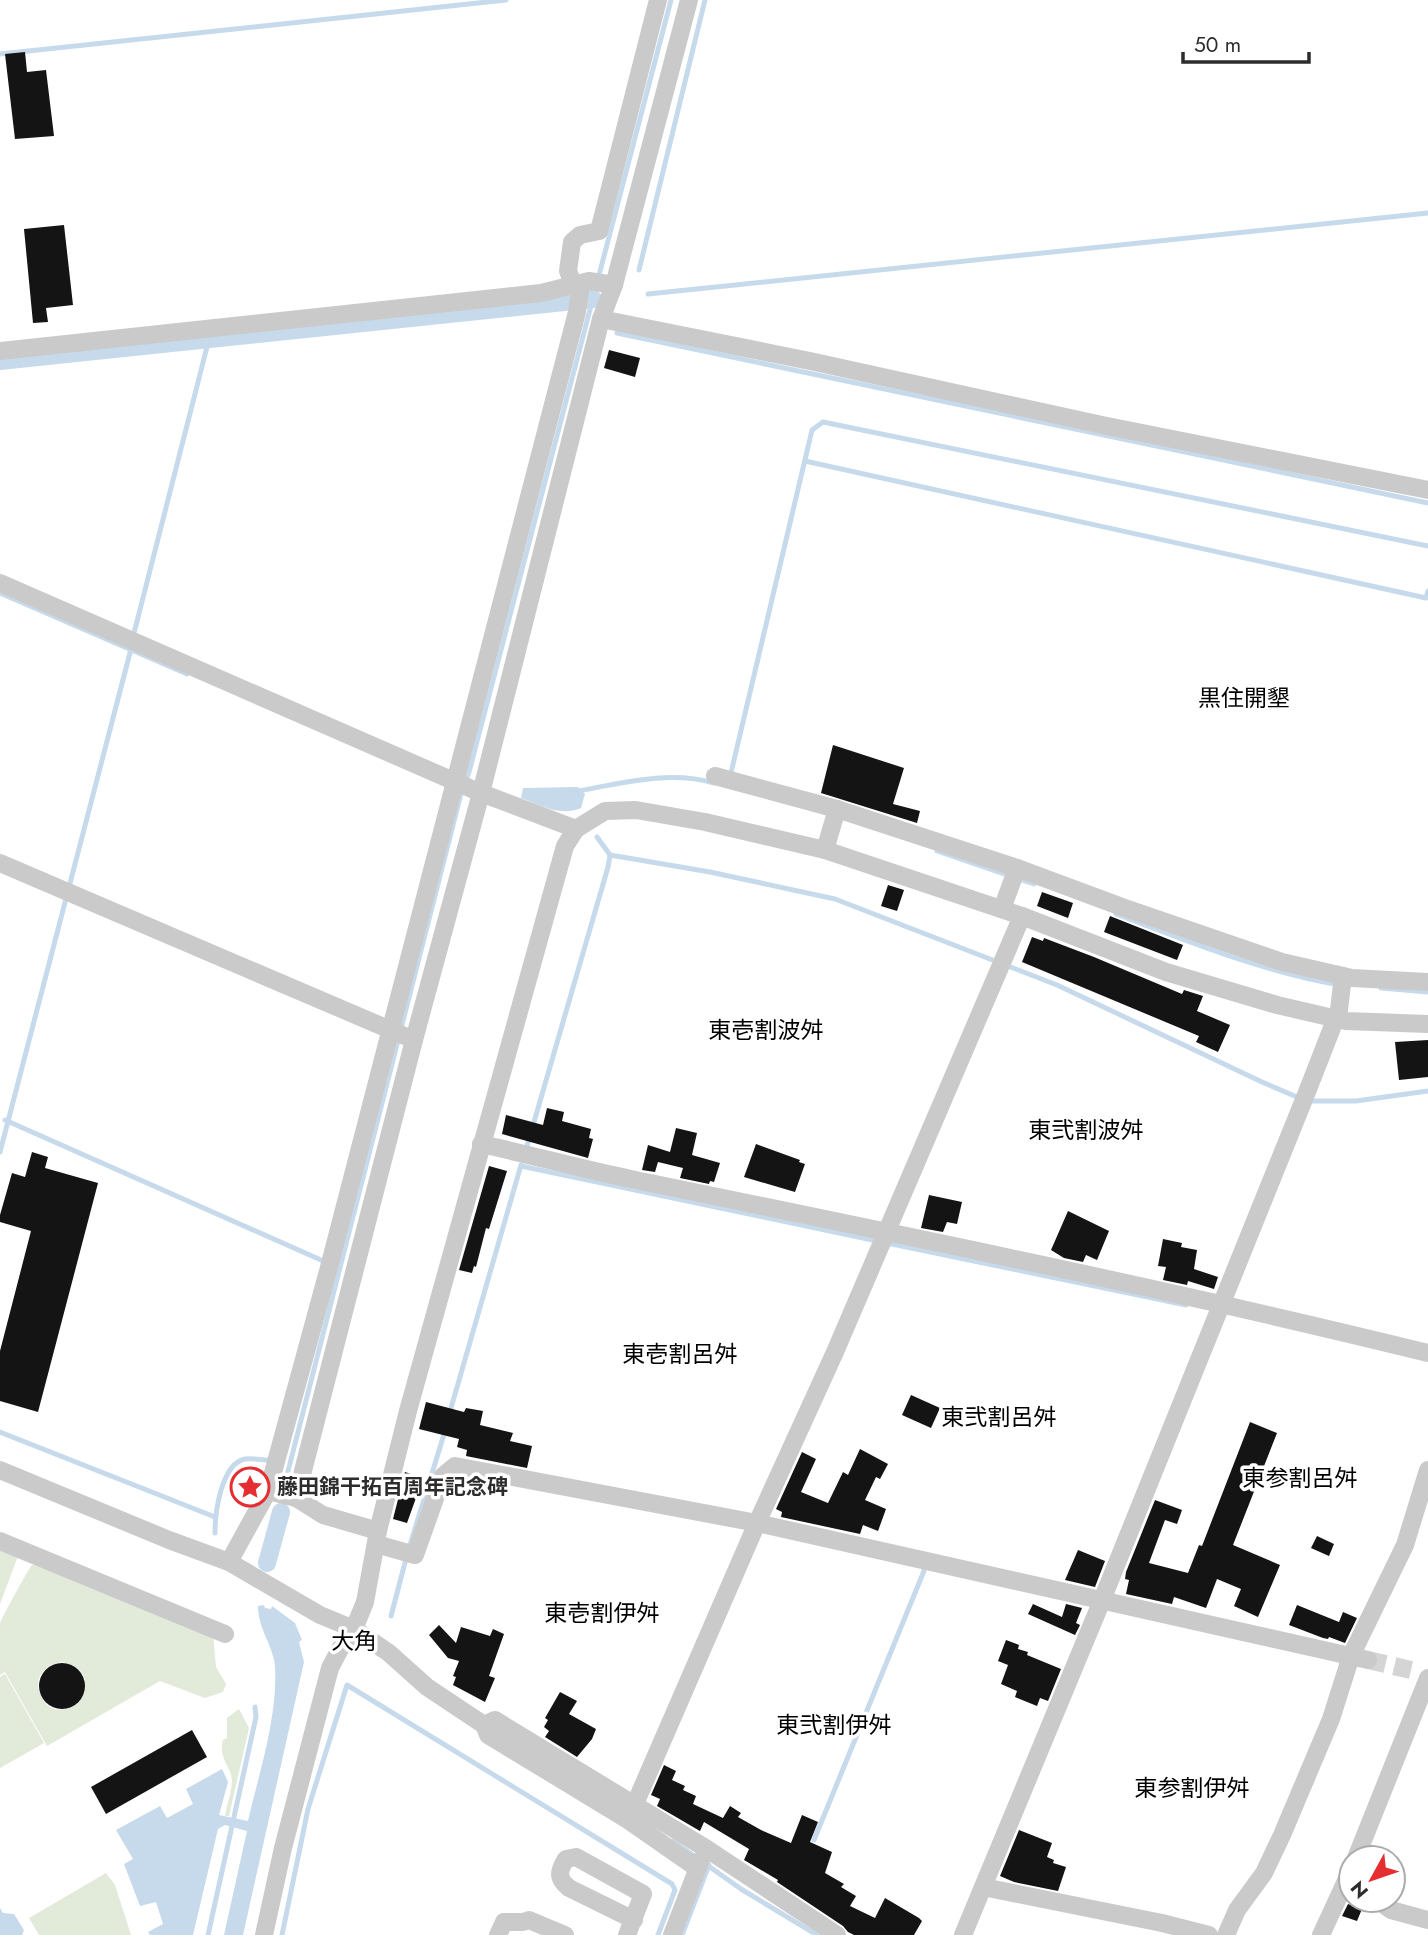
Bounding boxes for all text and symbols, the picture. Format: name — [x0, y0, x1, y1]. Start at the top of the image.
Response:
scale bar — [1183, 21, 1309, 65]
text: 50 m — [1194, 30, 1241, 60]
district label: 黒住開墾 — [1198, 681, 1290, 715]
district label: 東壱割波舛 — [709, 1013, 824, 1047]
district label: 東弐割波舛 — [1029, 1113, 1144, 1147]
district label: 東壱割呂舛 — [623, 1337, 738, 1371]
district label: 東弐割呂舛 — [942, 1400, 1057, 1434]
district label: 東参割呂舛 — [1243, 1461, 1358, 1495]
place icon: 藤田錦干拓百周年記念碑 — [229, 1466, 271, 1508]
place label: 藤田錦干拓百周年記念碑 — [277, 1472, 508, 1502]
district label: 東壱割伊舛 — [545, 1596, 660, 1630]
district label: 大角 — [331, 1624, 377, 1658]
district label: 東弐割伊舛 — [777, 1708, 892, 1742]
district label: 東参割伊舛 — [1135, 1771, 1250, 1805]
north arrow — [1337, 1844, 1407, 1914]
text: N — [1344, 1875, 1375, 1904]

